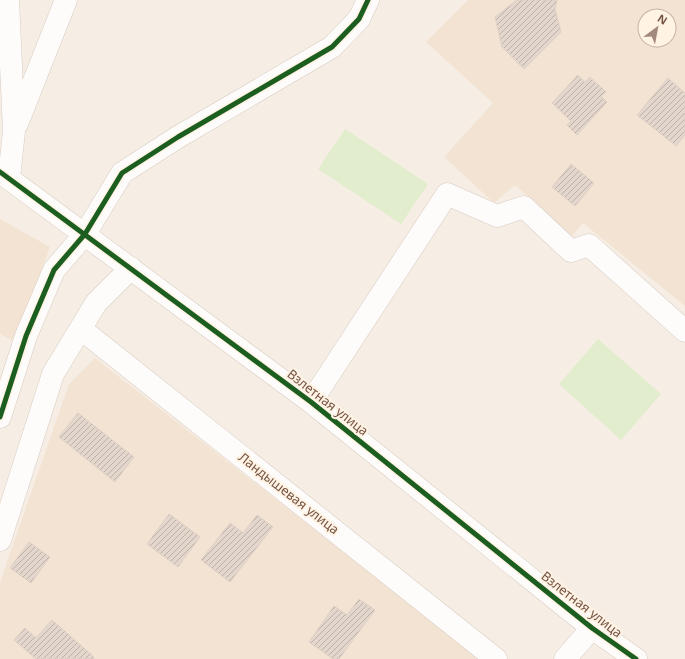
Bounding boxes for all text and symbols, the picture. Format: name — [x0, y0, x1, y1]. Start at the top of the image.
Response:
north arrow — [637, 8, 677, 48]
text: N — [655, 10, 670, 28]
street label: Взлетная улица — [284, 365, 372, 439]
street label: Ландышевая улица — [235, 448, 343, 538]
street label: Взлетная улица — [538, 567, 626, 641]

